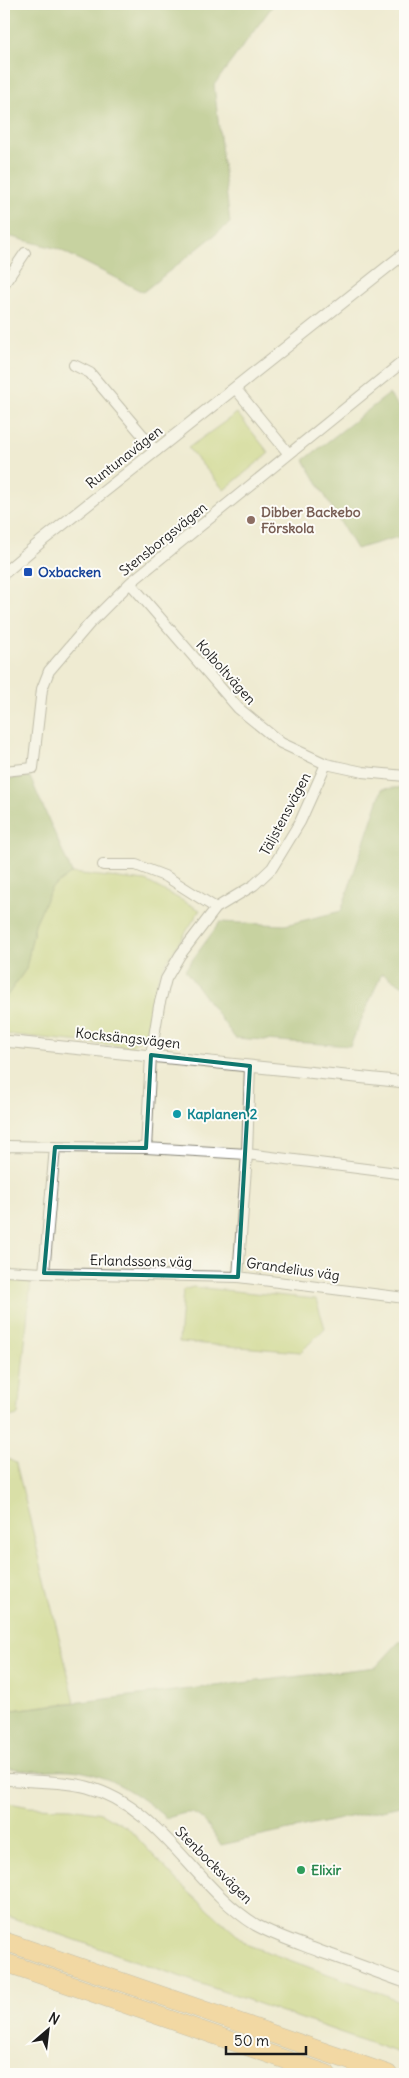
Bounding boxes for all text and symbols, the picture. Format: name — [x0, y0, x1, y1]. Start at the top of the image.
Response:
street label: Runtunavägen — [82, 422, 166, 492]
street label: Stensborgsvägen — [116, 498, 210, 580]
place label: Dibber Backebo Förskola — [261, 503, 361, 537]
marker: Dibber Backebo Förskola — [245, 514, 257, 526]
place label: Oxbacken — [38, 563, 101, 581]
marker: Oxbacken — [22, 566, 34, 578]
street label: Kolboltvägen — [192, 636, 260, 708]
street label: Täljstensvägen — [256, 769, 314, 859]
street label: Kocksängsvägen — [75, 1024, 181, 1052]
place label: Kaplanen 2 — [187, 1105, 258, 1123]
marker: Kaplanen 2 — [171, 1108, 183, 1120]
street label: Erlandssons väg — [90, 1251, 192, 1271]
street label: Grandelius väg — [245, 1254, 341, 1284]
street label: Stenbocksvägen — [172, 1823, 256, 1907]
place label: Elixir — [311, 1861, 342, 1879]
marker: Elixir — [295, 1864, 307, 1876]
north arrow — [22, 2006, 72, 2056]
text: N — [46, 2008, 63, 2029]
scale bar — [226, 2023, 306, 2055]
text: 50 m — [234, 2031, 269, 2050]

